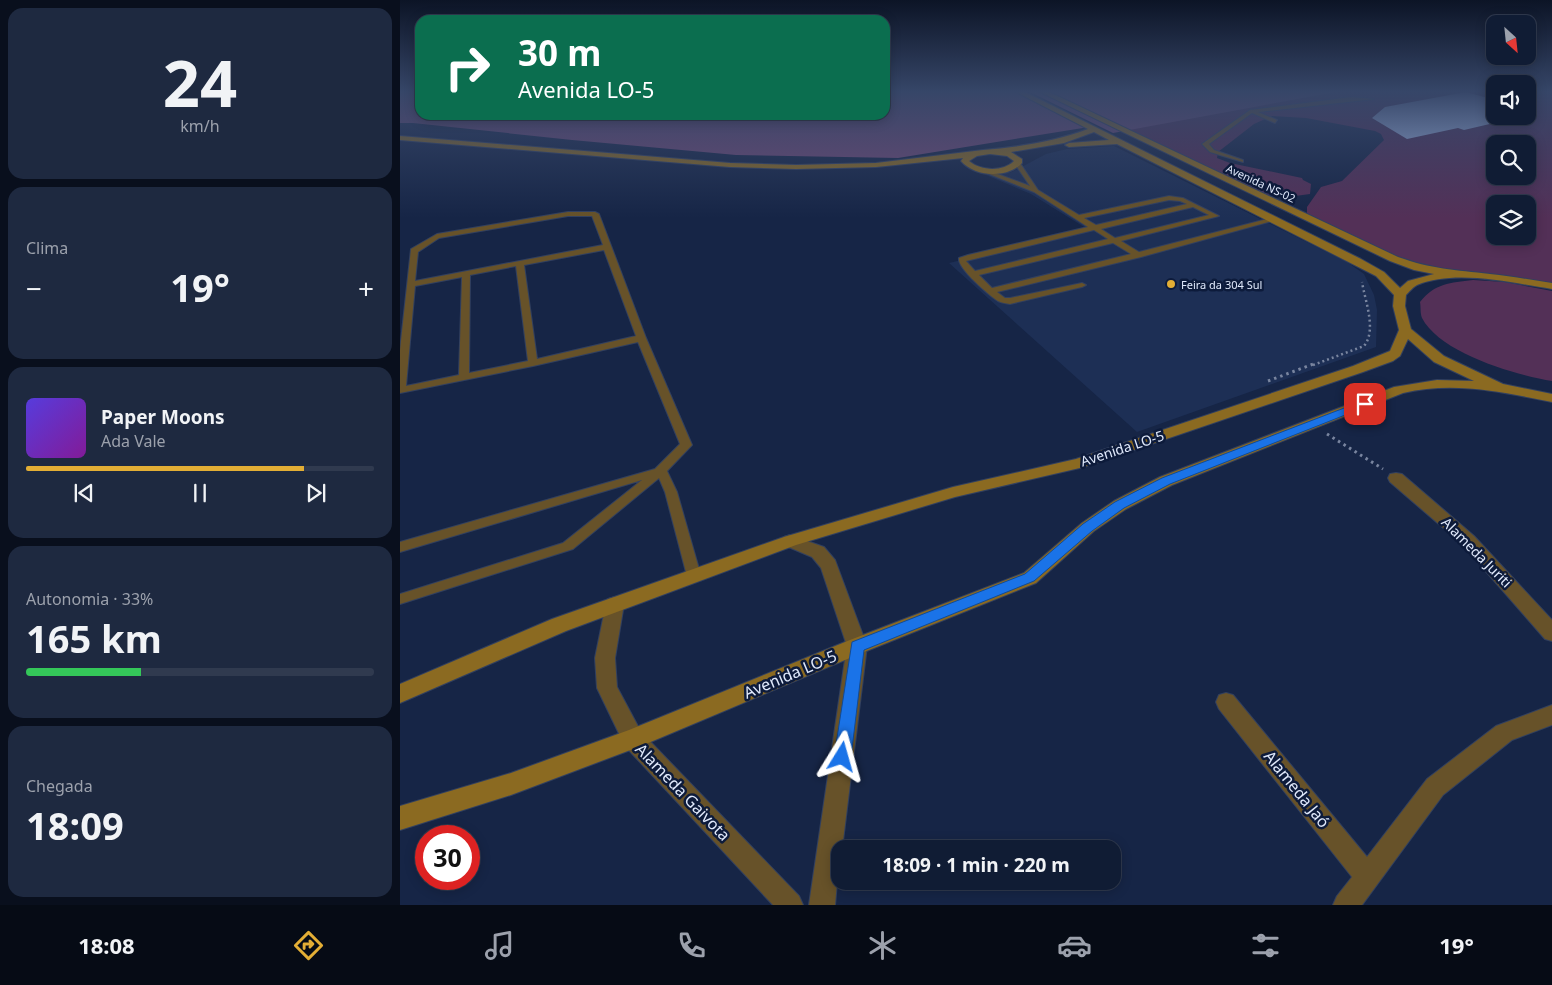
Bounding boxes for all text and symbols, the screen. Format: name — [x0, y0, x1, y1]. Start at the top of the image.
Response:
north arrow — [1486, 15, 1536, 65]
map controls — [1486, 15, 1536, 245]
text: 30 m — [518, 29, 601, 76]
icon: right — [435, 35, 500, 100]
text: 24 — [163, 38, 237, 126]
text: Avenida LO-5 — [518, 74, 654, 104]
button: sound — [1486, 75, 1536, 125]
text: km/h — [180, 115, 220, 137]
button: search — [1486, 135, 1536, 185]
street label: Avenida NS-02 — [1224, 160, 1298, 206]
button: layers — [1486, 195, 1536, 245]
text: Clima — [26, 237, 68, 259]
text: 19° — [170, 261, 230, 313]
text: − — [26, 269, 42, 307]
text: + — [358, 269, 374, 307]
place label: Feira da 304 Sul — [1181, 277, 1262, 292]
marker: Feira da 304 Sul — [1165, 278, 1177, 290]
pin — [1344, 383, 1386, 425]
icon: arrive — [1351, 390, 1379, 418]
text: Paper Moons — [101, 404, 225, 430]
street label: Avenida LO-5 — [1078, 426, 1166, 470]
text: Ada Vale — [101, 430, 166, 452]
icon: previous — [70, 479, 98, 507]
icon: pause — [186, 479, 214, 507]
icon: next — [302, 479, 330, 507]
street label: Alameda Juriti — [1438, 513, 1516, 591]
text: Autonomia · 33% — [26, 588, 153, 610]
text: 165 km — [26, 612, 162, 664]
street label: Avenida LO-5 — [740, 644, 840, 704]
position arrow — [815, 730, 867, 782]
street label: Alameda Gaivota — [631, 738, 735, 846]
street label: Alameda Jaó — [1259, 746, 1335, 832]
text: Chegada — [26, 775, 93, 797]
text: 18:09 — [26, 799, 124, 851]
speed limit sign: 30 — [415, 825, 480, 890]
text: 18:09 · 1 min · 220 m — [882, 852, 1070, 878]
icon: directions — [291, 928, 326, 963]
icon: music — [482, 928, 517, 963]
icon: phone — [674, 928, 709, 963]
icon: climate — [865, 928, 900, 963]
icon: car — [1057, 928, 1092, 963]
icon: filters — [1248, 928, 1283, 963]
text: 18:08 — [78, 930, 135, 960]
text: 19° — [1439, 930, 1474, 960]

